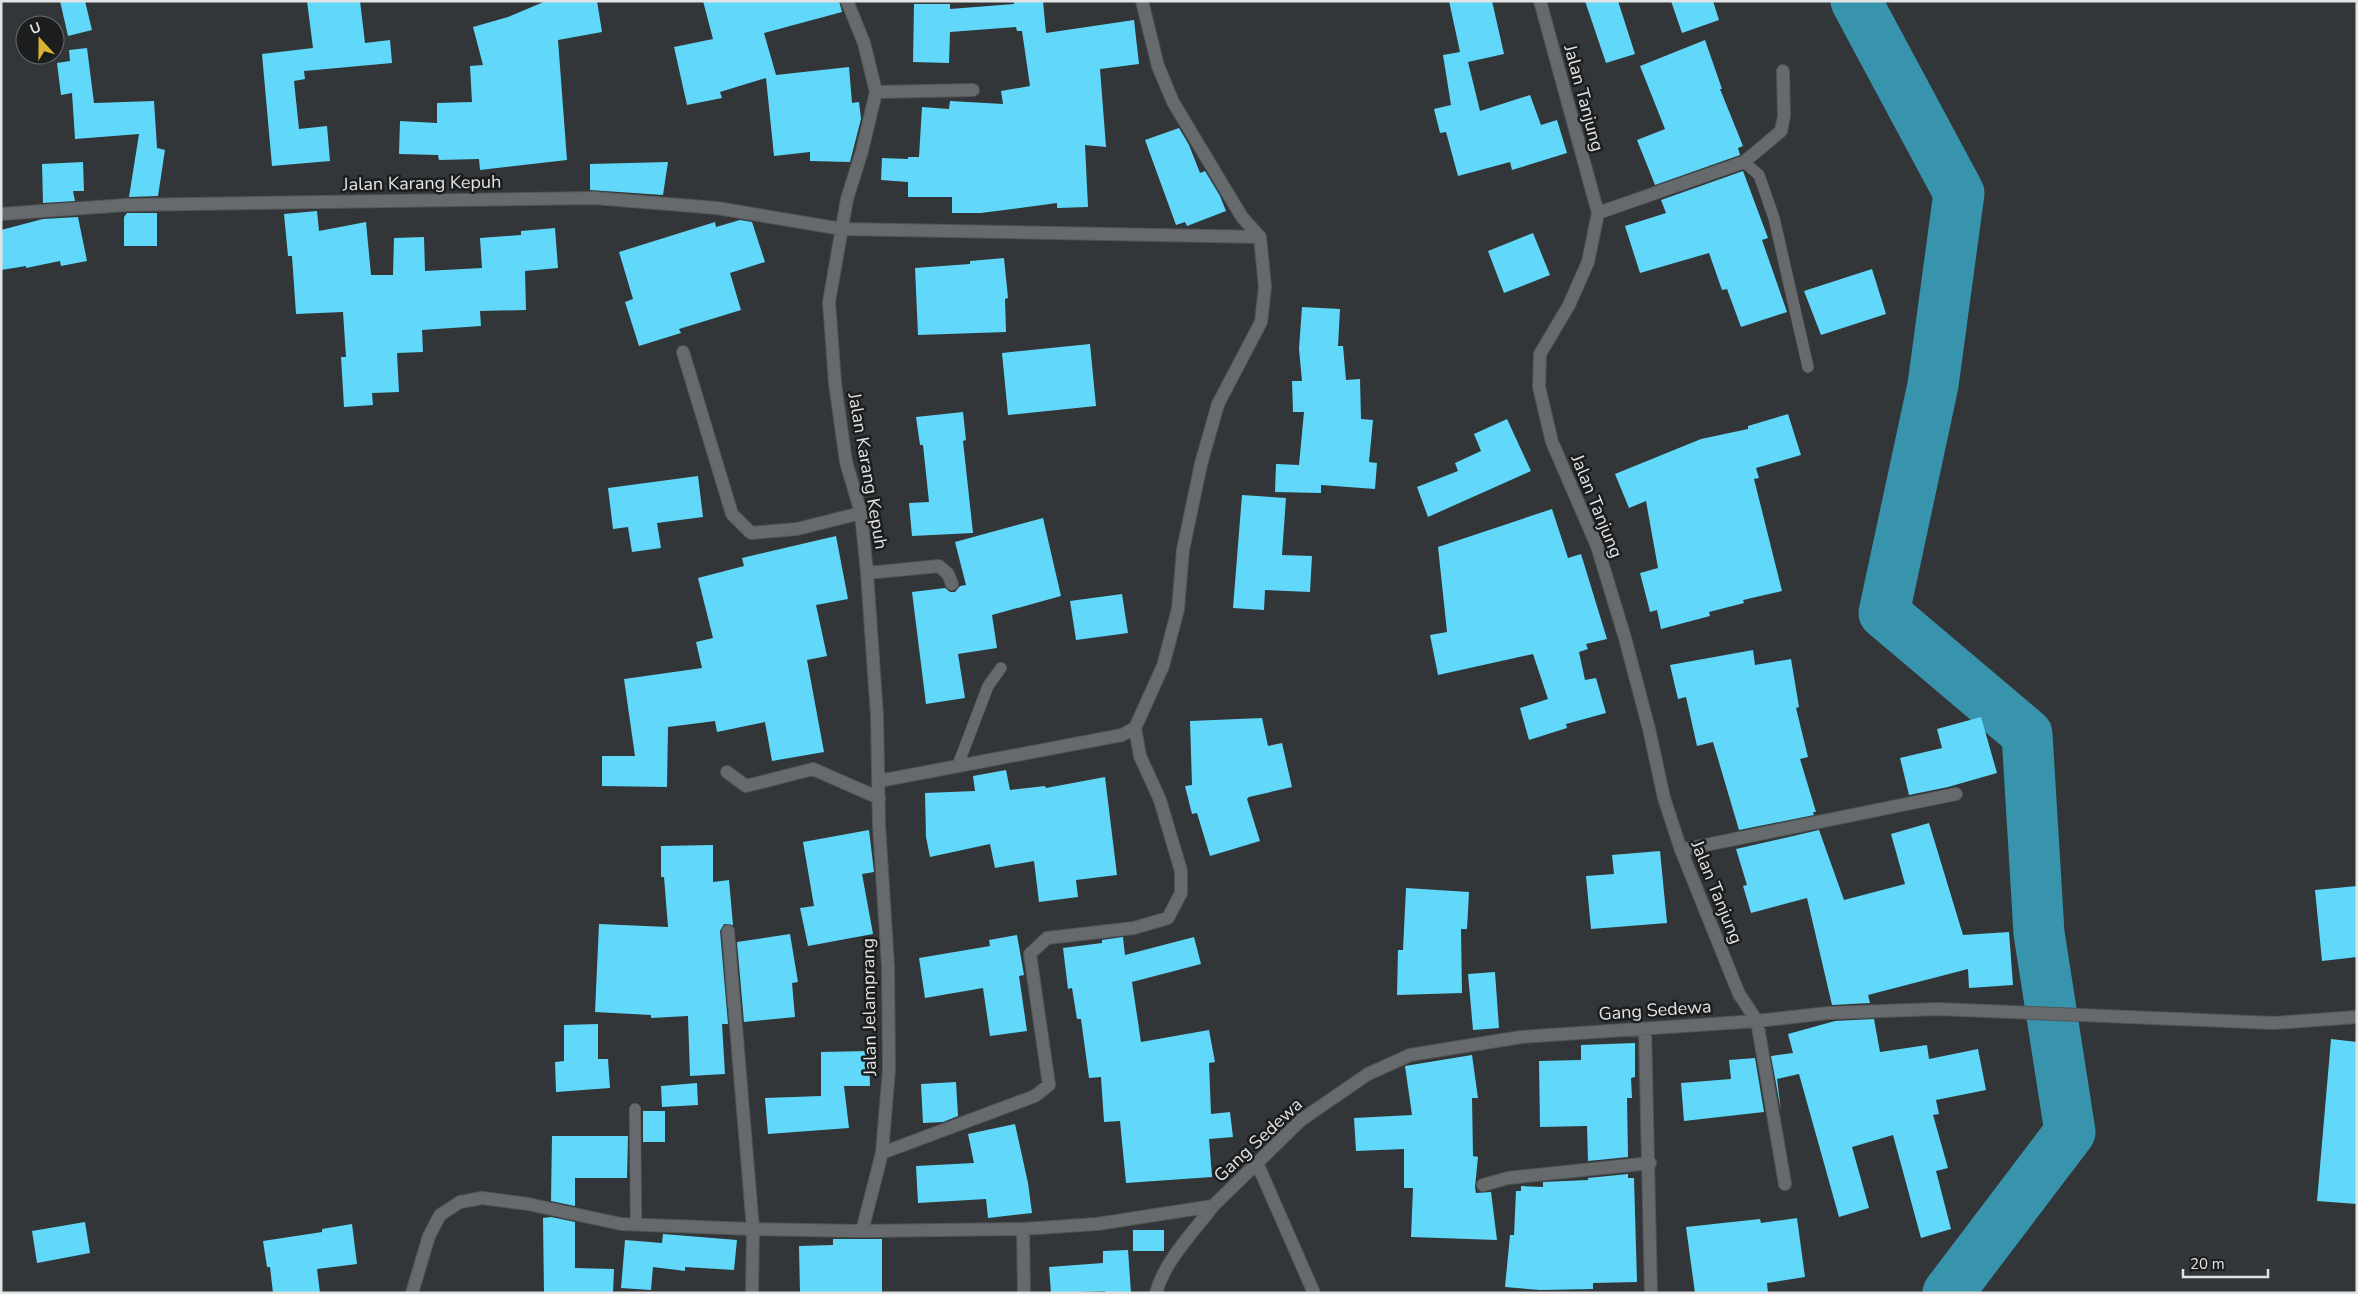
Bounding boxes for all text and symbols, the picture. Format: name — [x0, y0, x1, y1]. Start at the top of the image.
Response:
north arrow — [15, 15, 65, 65]
text: U — [27, 18, 44, 39]
street label: Jalan Tanjung — [1558, 41, 1610, 154]
street label: Jalan Karang Kepuh — [341, 170, 502, 196]
street label: Jalan Karang Kepuh — [842, 390, 894, 551]
street label: Jalan Tanjung — [1565, 450, 1629, 561]
street label: Jalan Tanjung — [1685, 836, 1749, 947]
street label: Jalan Jelamprang — [856, 938, 882, 1077]
street label: Gang Sedewa — [1598, 994, 1712, 1026]
street label: Gang Sedewa — [1208, 1093, 1308, 1187]
scale bar — [2183, 1246, 2268, 1278]
text: 20 m — [2190, 1254, 2225, 1274]

